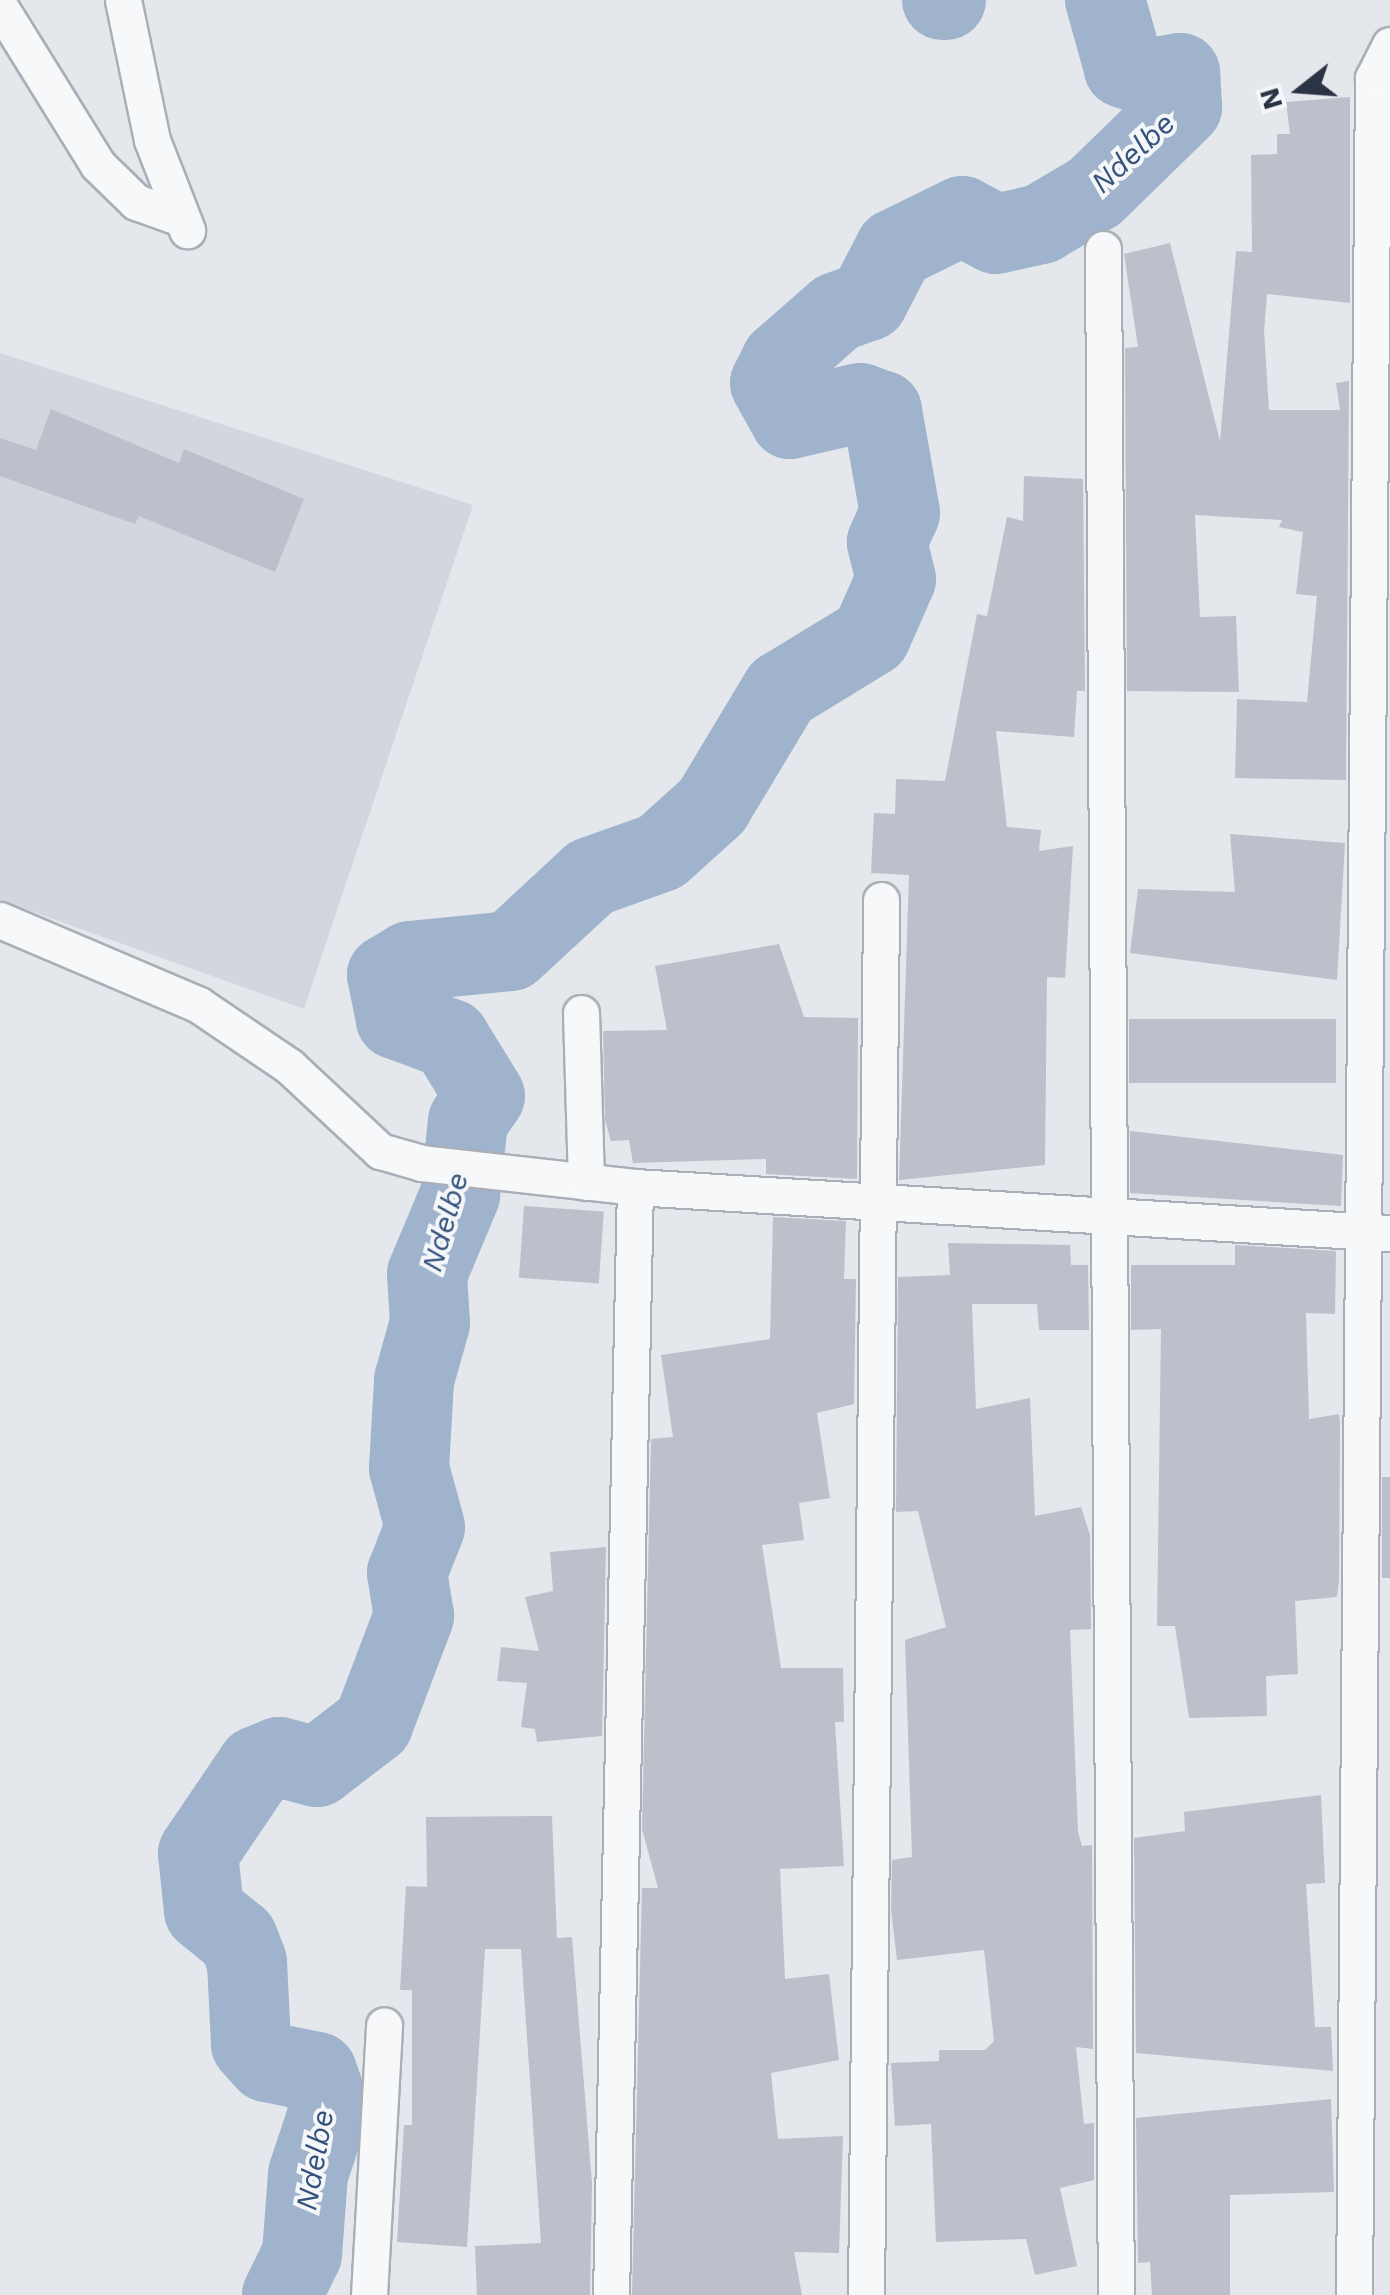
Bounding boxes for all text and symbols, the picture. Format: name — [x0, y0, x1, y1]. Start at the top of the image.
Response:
north arrow — [1250, 40, 1350, 140]
text: N — [1252, 84, 1290, 114]
water label: Ndelbe — [1084, 105, 1182, 201]
water label: Ndelbe — [414, 1168, 476, 1276]
water label: Ndelbe — [288, 2107, 342, 2213]

